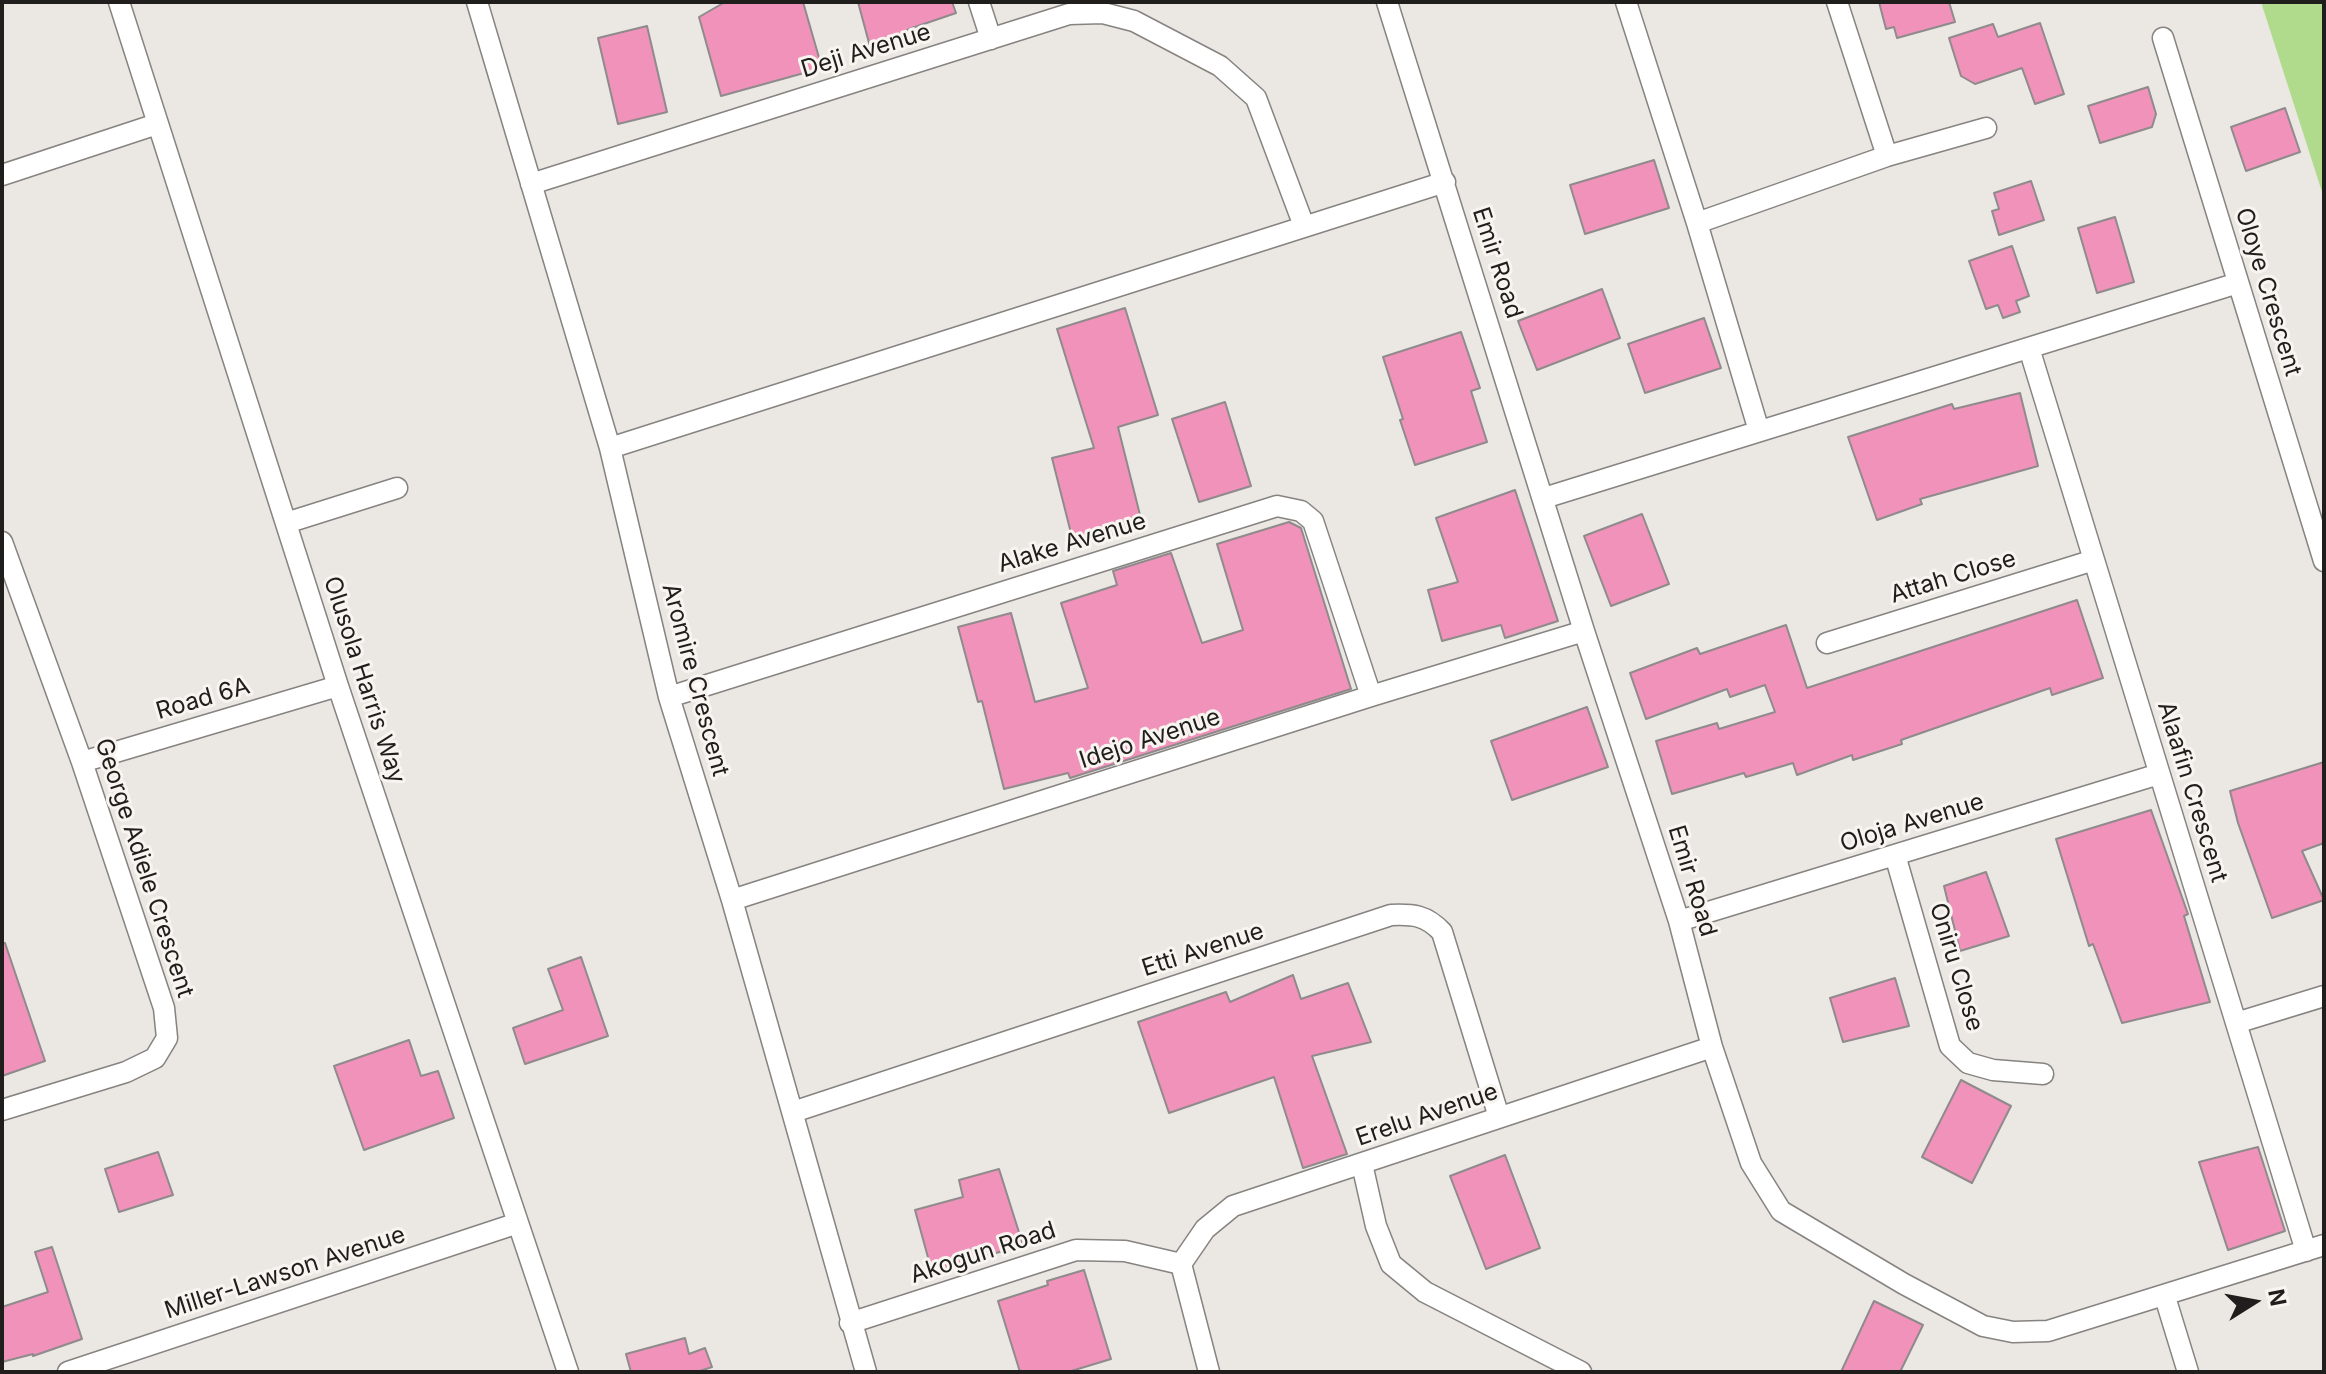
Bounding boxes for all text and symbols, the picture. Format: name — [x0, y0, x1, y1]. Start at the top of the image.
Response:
street label: Deji Avenue — [798, 18, 934, 84]
street label: Emir Road — [1466, 204, 1528, 322]
street label: Oloye Crescent — [2229, 204, 2307, 380]
street label: Alake Avenue — [994, 507, 1150, 579]
street label: Attah Close — [1887, 544, 2019, 610]
street label: Olusola Harris Way — [317, 573, 411, 787]
street label: Aromire Crescent — [655, 580, 735, 780]
street label: Road 6A — [153, 672, 253, 726]
street label: Alaafin Crescent — [2151, 698, 2233, 886]
street label: Idejo Avenue — [1076, 703, 1224, 775]
street label: George Adiele Crescent — [89, 735, 199, 1001]
street label: Oloja Avenue — [1837, 787, 1987, 859]
street label: Emir Road — [1661, 822, 1723, 940]
street label: Oniru Close — [1923, 899, 1989, 1035]
street label: Etti Avenue — [1138, 917, 1268, 983]
street label: Erelu Avenue — [1352, 1077, 1502, 1153]
street label: Akogun Road — [907, 1216, 1059, 1290]
street label: Miller-Lawson Avenue — [161, 1220, 409, 1326]
north arrow — [2214, 1262, 2294, 1342]
text: N — [2263, 1287, 2292, 1308]

